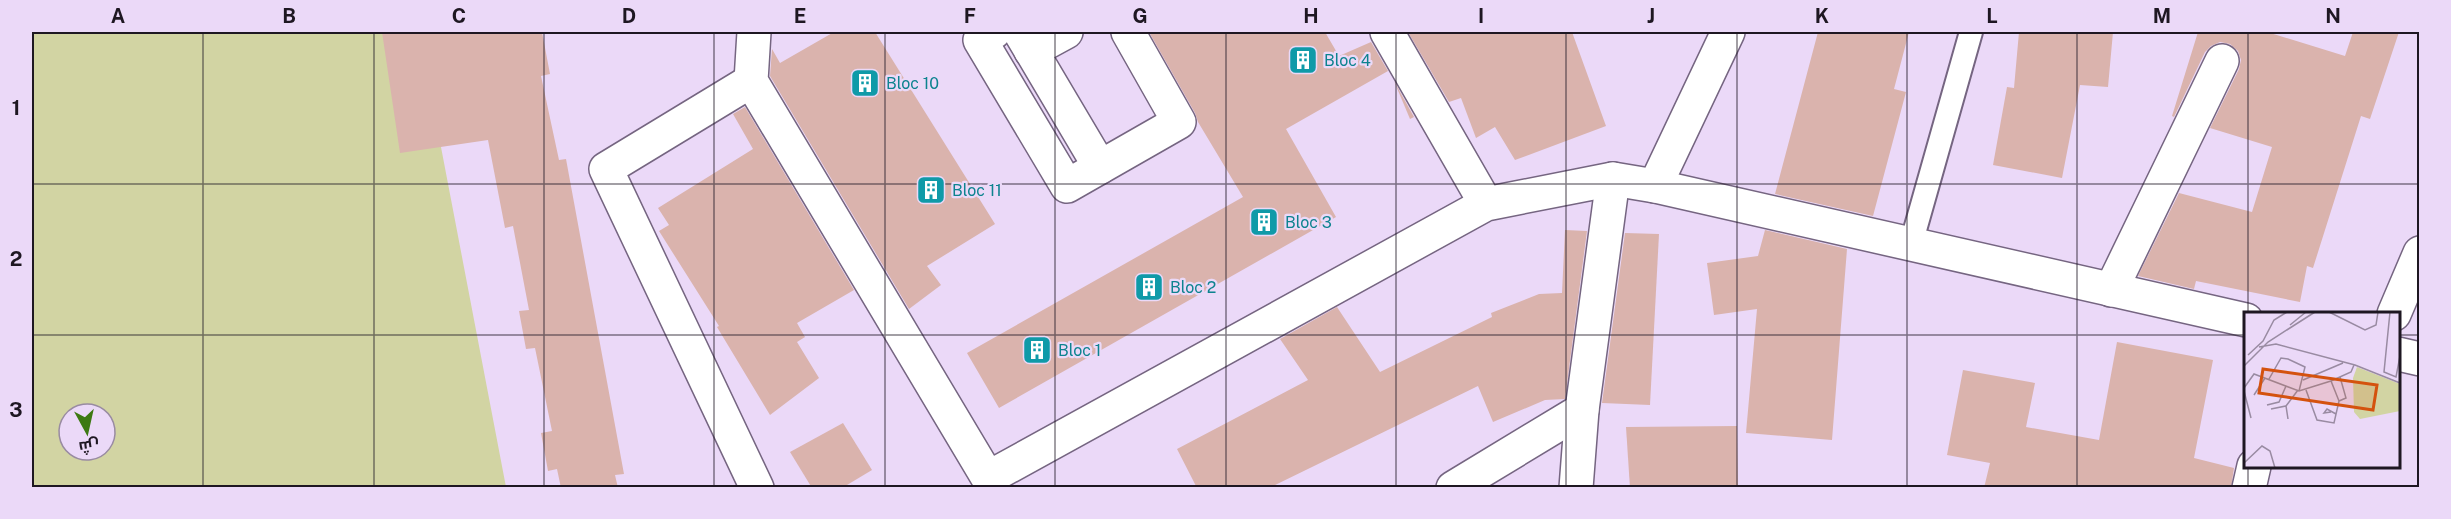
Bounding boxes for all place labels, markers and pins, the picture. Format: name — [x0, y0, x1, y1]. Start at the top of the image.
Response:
building icon: Bloc 4 — [1287, 44, 1319, 76]
place label: Bloc 4 — [1324, 51, 1371, 70]
building icon: Bloc 10 — [849, 67, 881, 99]
place label: Bloc 10 — [886, 74, 939, 93]
building icon: Bloc 11 — [915, 174, 947, 206]
place label: Bloc 11 — [952, 181, 1002, 200]
building icon: Bloc 3 — [1248, 206, 1280, 238]
place label: Bloc 3 — [1285, 213, 1332, 232]
building icon: Bloc 2 — [1133, 271, 1165, 303]
place label: Bloc 2 — [1170, 278, 1216, 297]
building icon: Bloc 1 — [1021, 334, 1053, 366]
place label: Bloc 1 — [1058, 341, 1101, 360]

